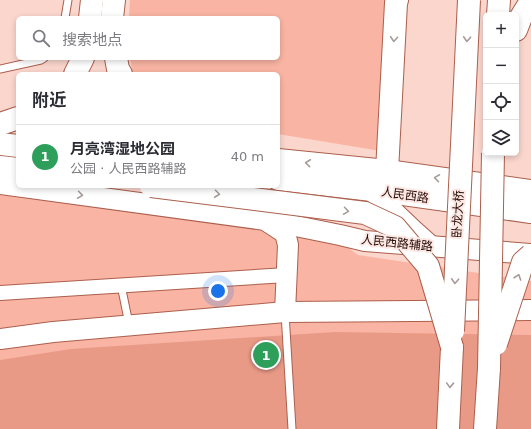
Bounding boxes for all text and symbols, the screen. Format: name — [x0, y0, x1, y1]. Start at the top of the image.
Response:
map controls — [483, 12, 519, 156]
button: + — [483, 12, 519, 48]
search box — [16, 16, 280, 60]
icon: search — [30, 27, 52, 49]
text: 搜索地点 — [62, 31, 122, 49]
one-way arrow — [389, 36, 398, 42]
one-way arrow — [463, 36, 471, 42]
button: − — [483, 48, 519, 84]
button: locate — [483, 84, 519, 120]
text: 附近 — [32, 90, 66, 110]
button: layers — [483, 120, 519, 156]
text: 月亮湾湿地公园 — [70, 140, 175, 158]
text: 1 — [40, 149, 50, 164]
text: 40 m — [231, 149, 264, 164]
one-way arrow — [305, 159, 311, 168]
text: 公园 · 人民西路辅路 — [70, 161, 186, 176]
one-way arrow — [434, 174, 440, 183]
street label: 人民西路 — [380, 185, 430, 205]
one-way arrow — [214, 189, 220, 198]
one-way arrow — [77, 190, 83, 199]
street label: 卧龙大桥 — [450, 190, 466, 238]
one-way arrow — [343, 206, 349, 215]
street label: 人民西路辅路 — [360, 232, 434, 254]
one-way arrow — [513, 274, 522, 281]
one-way arrow — [451, 278, 460, 284]
your location — [208, 281, 228, 301]
pin: 1 — [253, 340, 279, 370]
one-way arrow — [446, 382, 455, 389]

